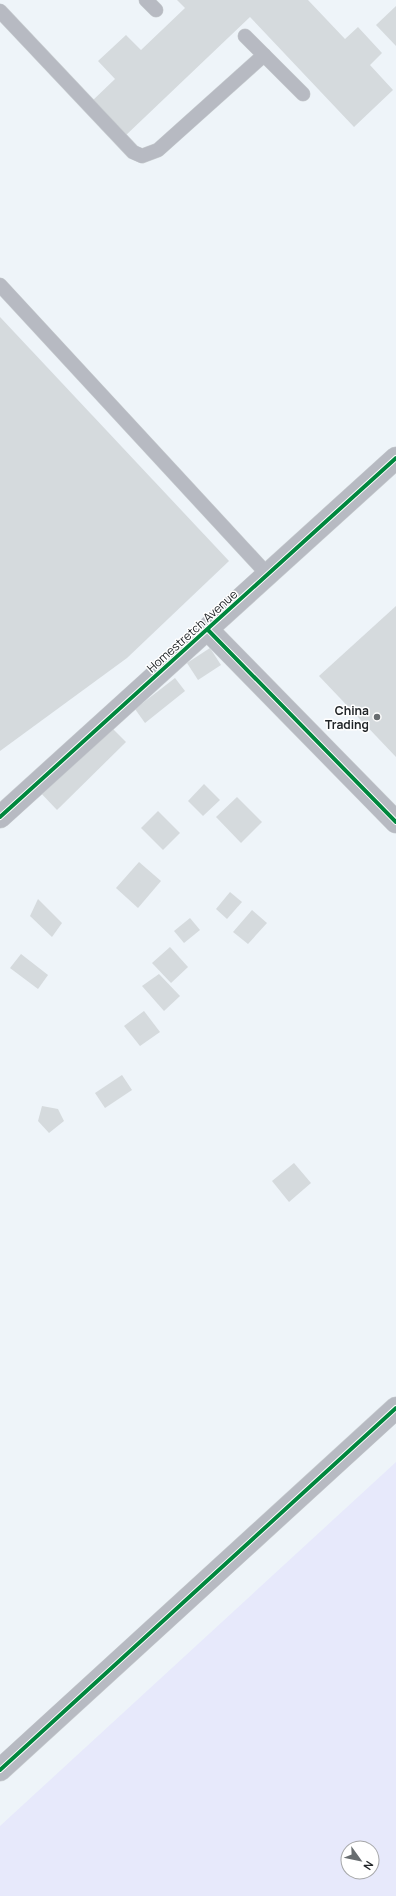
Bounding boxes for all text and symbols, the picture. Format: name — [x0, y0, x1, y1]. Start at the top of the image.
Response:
street label: Homestretch Avenue — [143, 586, 241, 676]
place label: China Trading — [325, 702, 369, 733]
marker: China Trading — [372, 712, 382, 722]
north arrow — [340, 1840, 380, 1880]
text: N — [360, 1858, 377, 1873]

